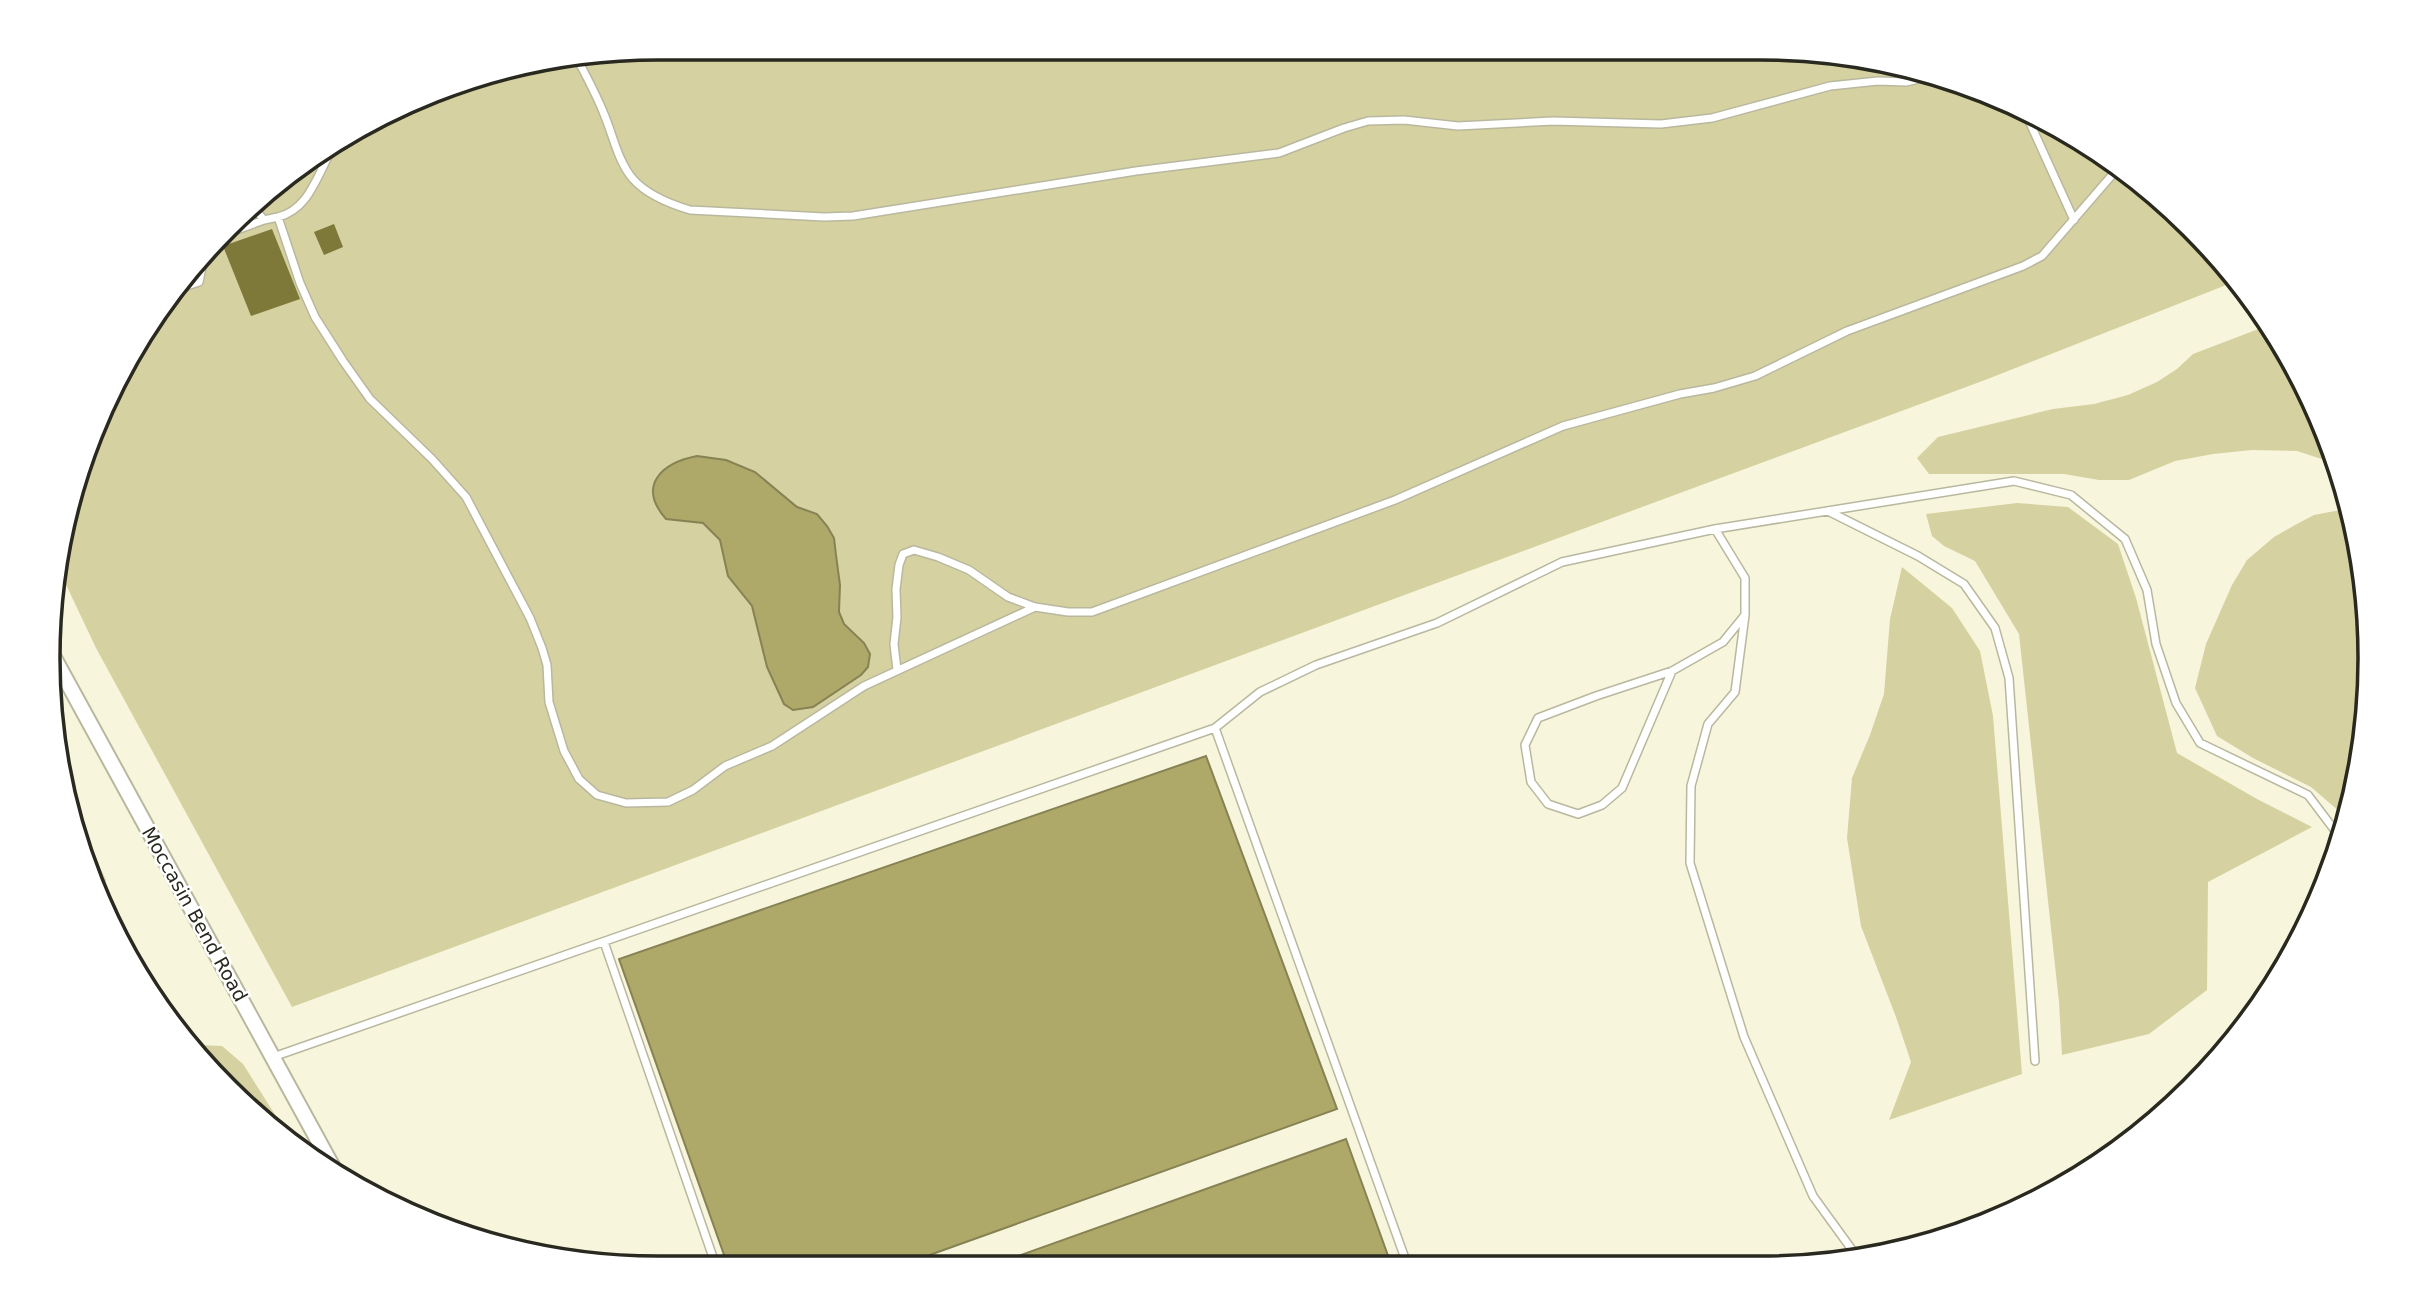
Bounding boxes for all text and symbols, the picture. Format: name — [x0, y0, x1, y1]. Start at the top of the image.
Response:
street label: Moccasin Bend Road — [138, 823, 252, 1005]

